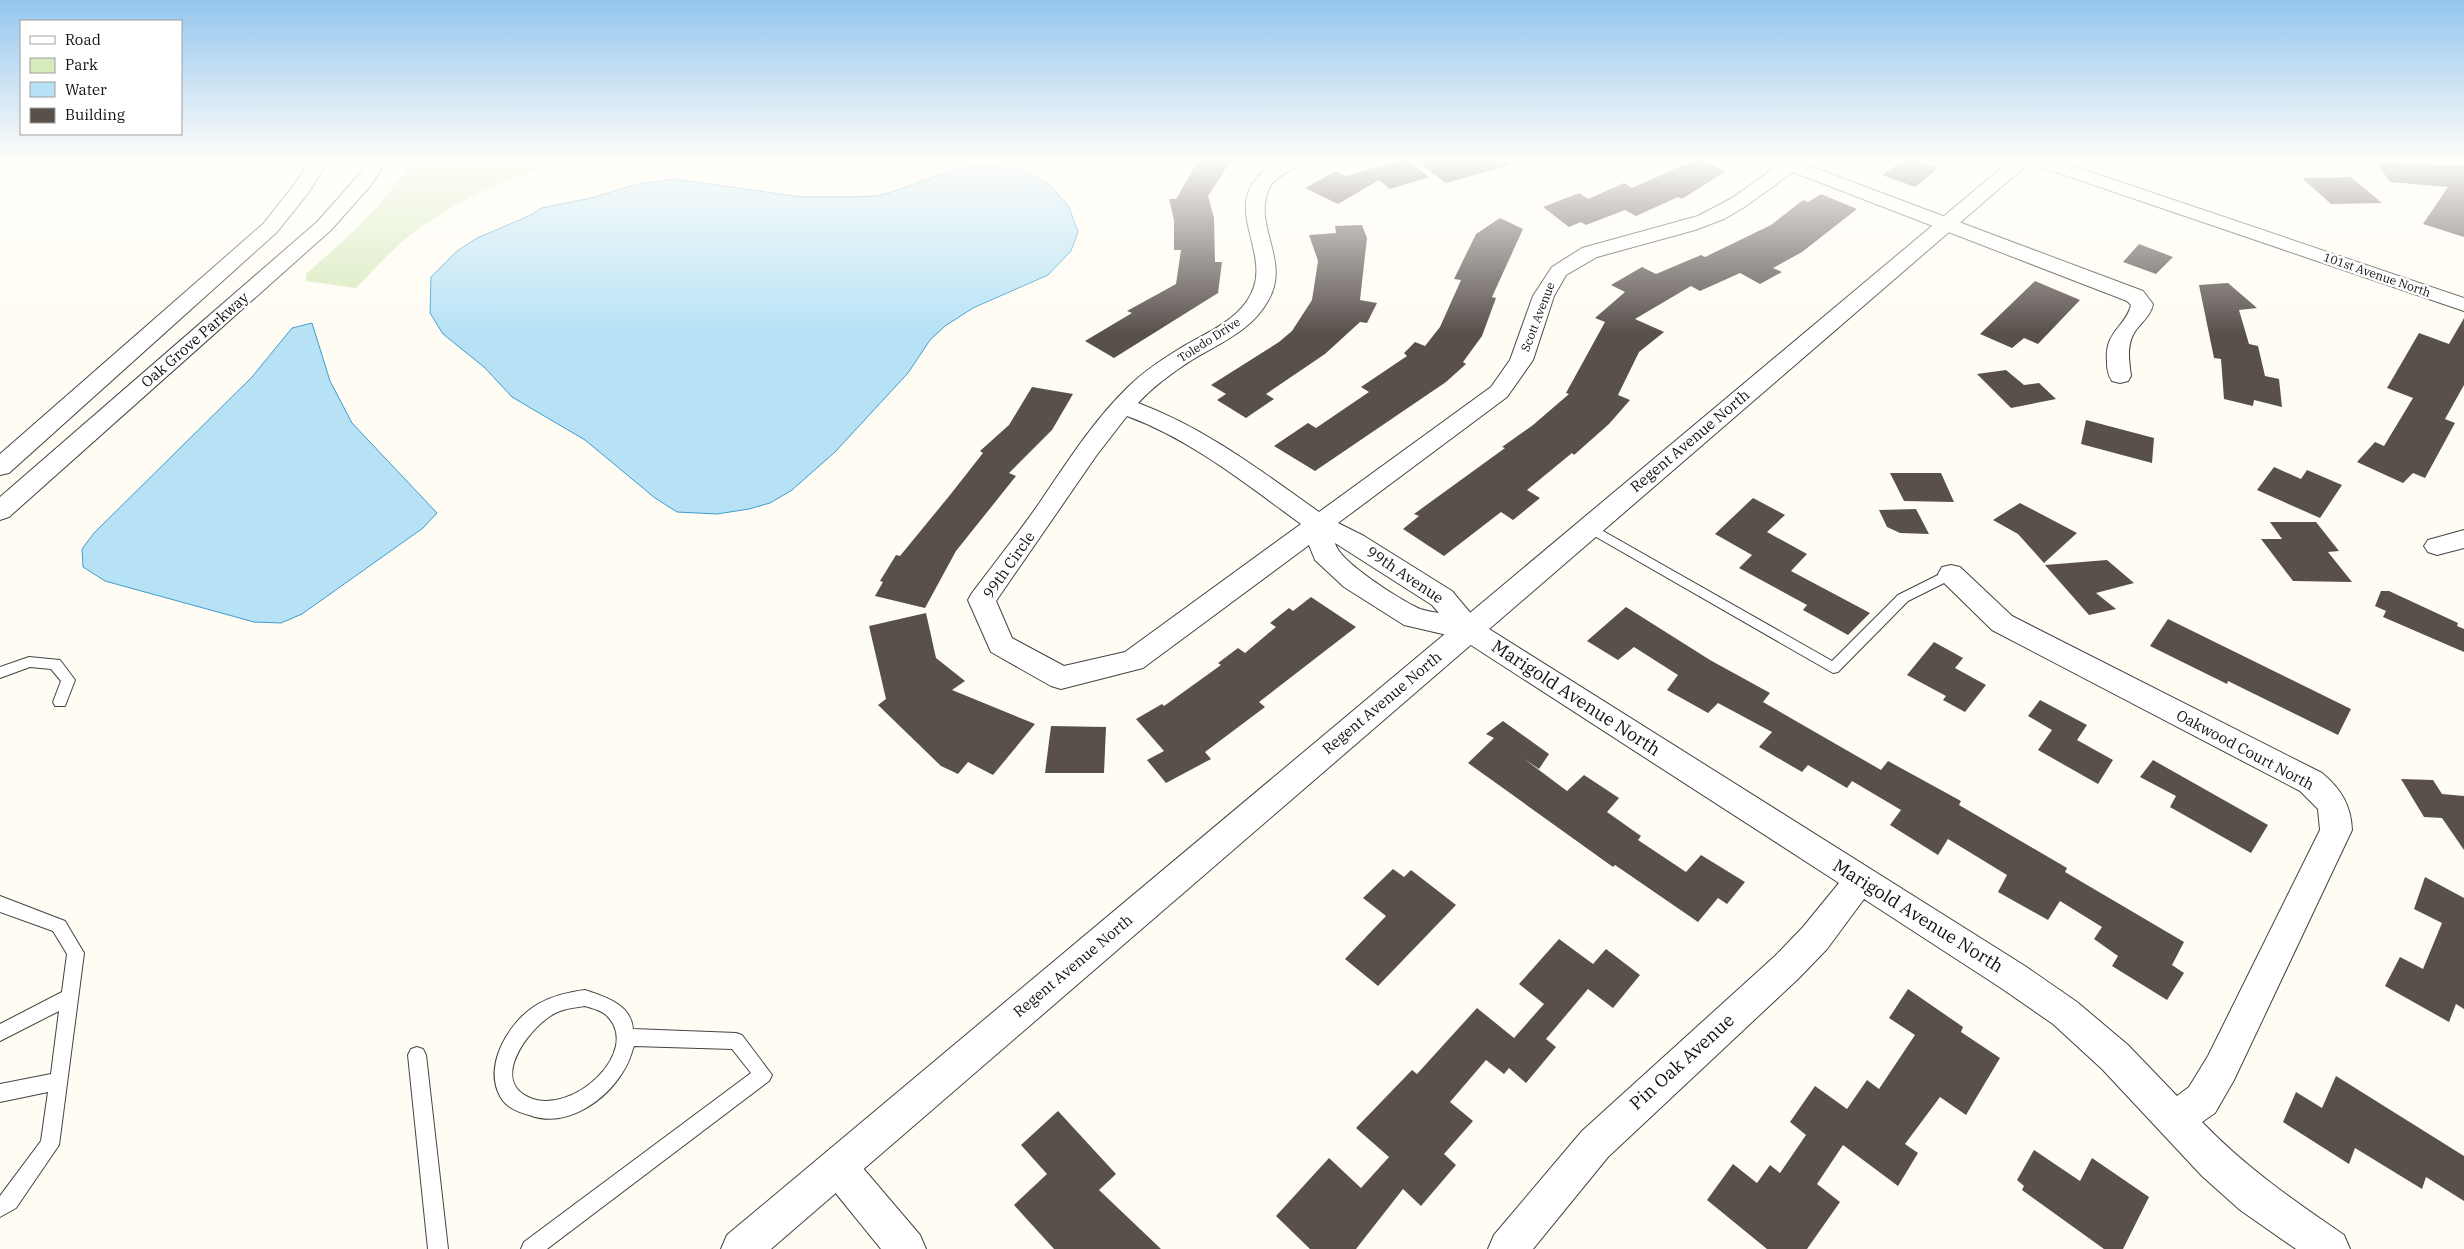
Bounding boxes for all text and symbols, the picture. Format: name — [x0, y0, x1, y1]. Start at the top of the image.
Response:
legend — [20, 20, 182, 135]
text: Road — [65, 30, 101, 49]
text: Park — [65, 55, 98, 74]
text: Water — [65, 80, 107, 99]
text: Building — [65, 105, 125, 124]
street label: 101st Avenue North — [2322, 249, 2433, 300]
street label: Scott Avenue — [1517, 280, 1558, 354]
street label: Oak Grove Parkway — [137, 288, 252, 392]
street label: Toledo Drive — [1175, 314, 1243, 365]
street label: Regent Avenue North — [1626, 385, 1753, 496]
street label: 99th Circle — [979, 528, 1039, 602]
street label: 99th Avenue — [1363, 542, 1447, 607]
street label: Marigold Avenue North — [1487, 634, 1665, 761]
street label: Regent Avenue North — [1318, 647, 1445, 758]
street label: Oakwood Court North — [2173, 705, 2317, 794]
street label: Marigold Avenue North — [1829, 854, 2008, 977]
street label: Regent Avenue North — [1009, 910, 1136, 1021]
street label: Pin Oak Avenue — [1624, 1008, 1739, 1115]

